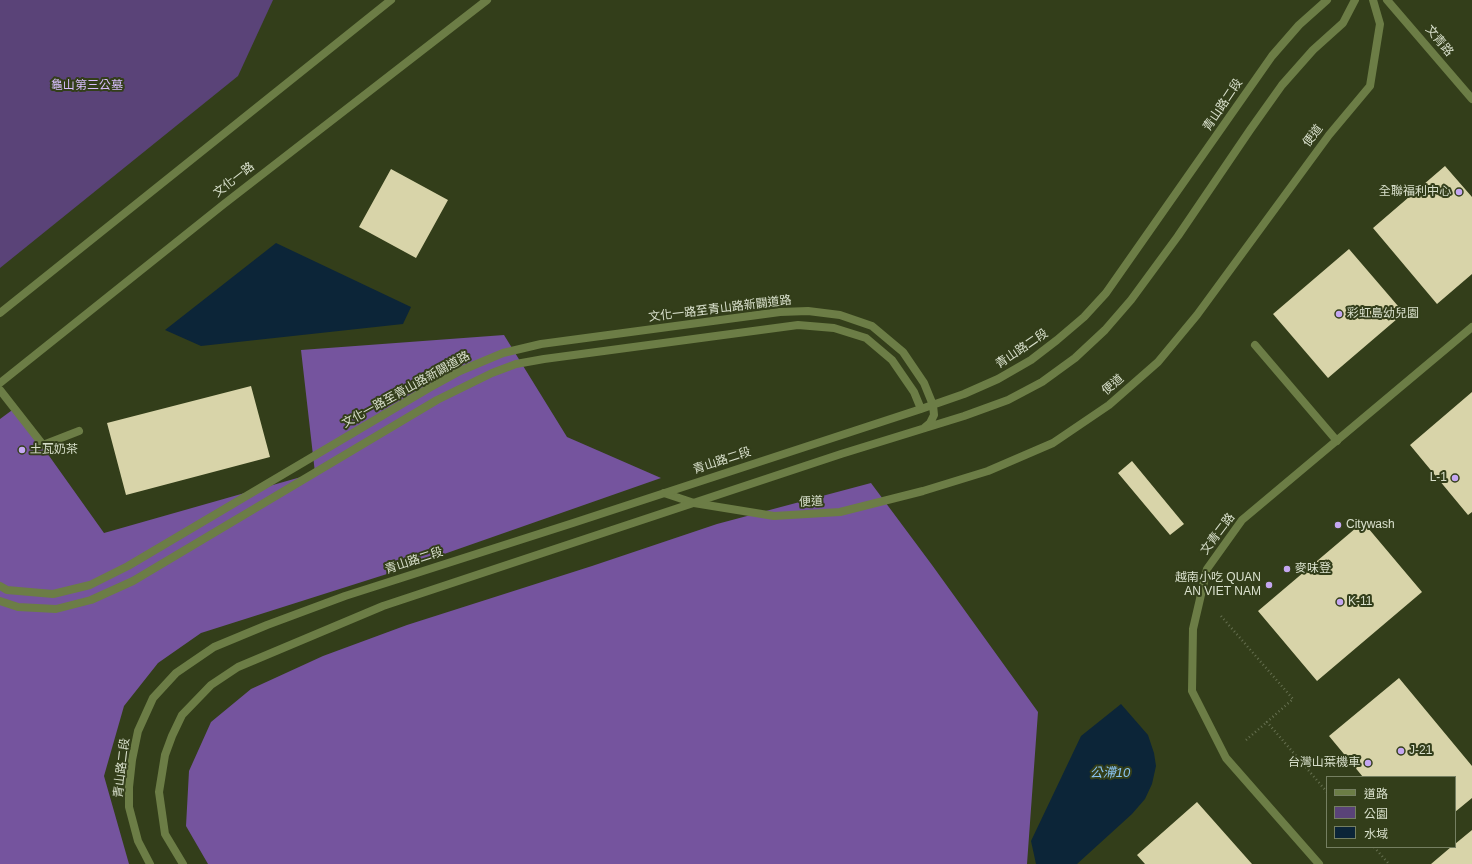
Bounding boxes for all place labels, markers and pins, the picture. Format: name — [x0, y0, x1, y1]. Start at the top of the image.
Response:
place label: 全聯福利中心 — [1379, 185, 1451, 199]
marker: 全聯福利中心 — [1454, 187, 1464, 197]
place label: 彩虹島幼兒園 — [1347, 307, 1419, 321]
marker: 彩虹島幼兒園 — [1334, 309, 1344, 319]
place label: 土瓦奶茶 — [30, 443, 78, 457]
marker: 土瓦奶茶 — [17, 445, 27, 455]
place label: L-1 — [1430, 471, 1447, 485]
marker: L-1 — [1450, 473, 1460, 483]
place label: Citywash — [1346, 518, 1395, 532]
marker: Citywash — [1333, 520, 1343, 530]
place label: 麥味登 — [1295, 562, 1331, 576]
marker: 麥味登 — [1282, 564, 1292, 574]
place label: 越南小吃 QUAN AN VIET NAM — [1175, 571, 1261, 599]
marker: 越南小吃 QUAN AN VIET NAM — [1264, 580, 1274, 590]
place label: K-11 — [1348, 595, 1372, 609]
marker: K-11 — [1335, 597, 1345, 607]
place label: J-21 — [1409, 744, 1432, 758]
marker: J-21 — [1396, 746, 1406, 756]
place label: 台灣山葉機車 — [1288, 756, 1360, 770]
marker: 台灣山葉機車 — [1363, 758, 1373, 768]

